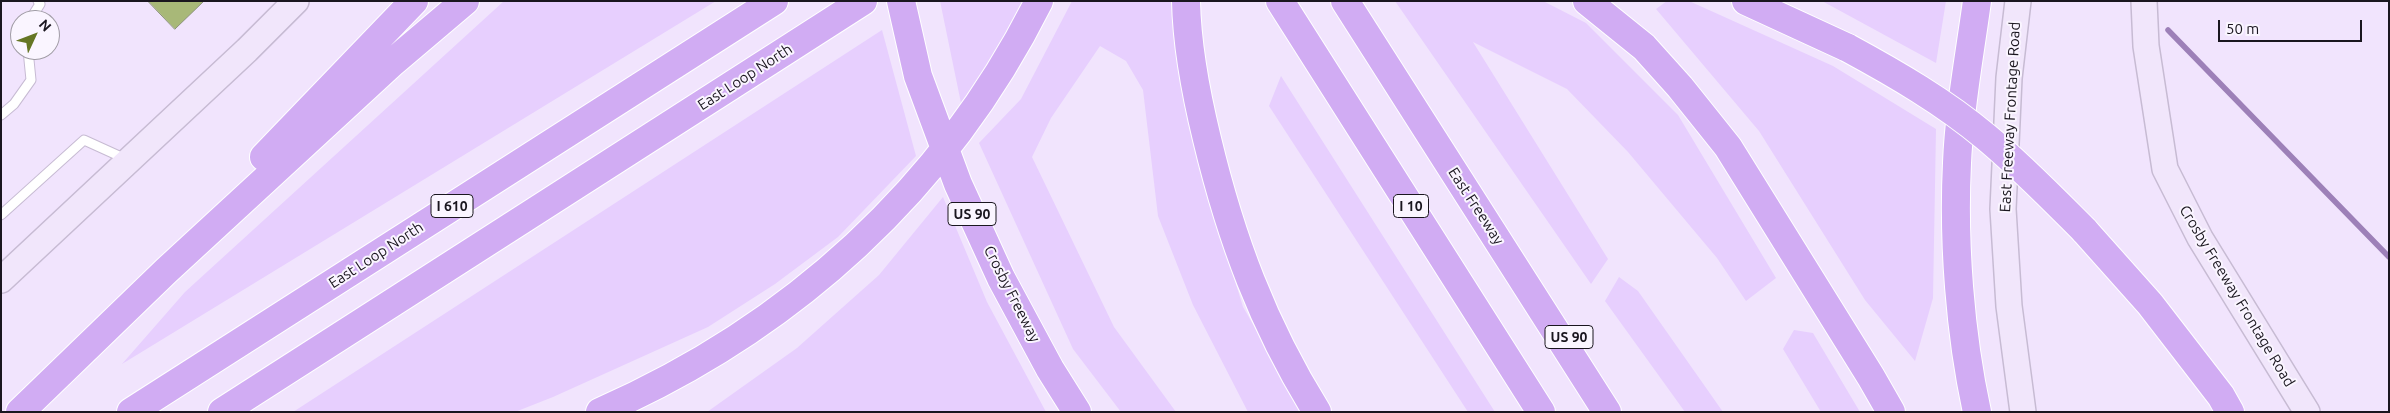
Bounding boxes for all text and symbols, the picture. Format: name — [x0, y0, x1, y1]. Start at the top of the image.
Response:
north arrow — [10, 10, 60, 60]
scale bar — [2220, 10, 2364, 42]
text: N — [36, 16, 55, 35]
text: 50 m — [2226, 20, 2259, 37]
street label: East Freeway Frontage Road — [1996, 21, 2024, 213]
street label: East Loop North — [694, 40, 796, 114]
street label: East Freeway — [1444, 164, 1508, 248]
road number: I 610 — [431, 195, 473, 218]
road number: I 10 — [1394, 195, 1428, 218]
road number: US 90 — [948, 202, 996, 225]
street label: Crosby Freeway Frontage Road — [2176, 202, 2298, 390]
street label: East Loop North — [325, 218, 427, 292]
street label: Crosby Freeway — [980, 243, 1044, 345]
road number: US 90 — [1545, 326, 1593, 348]

